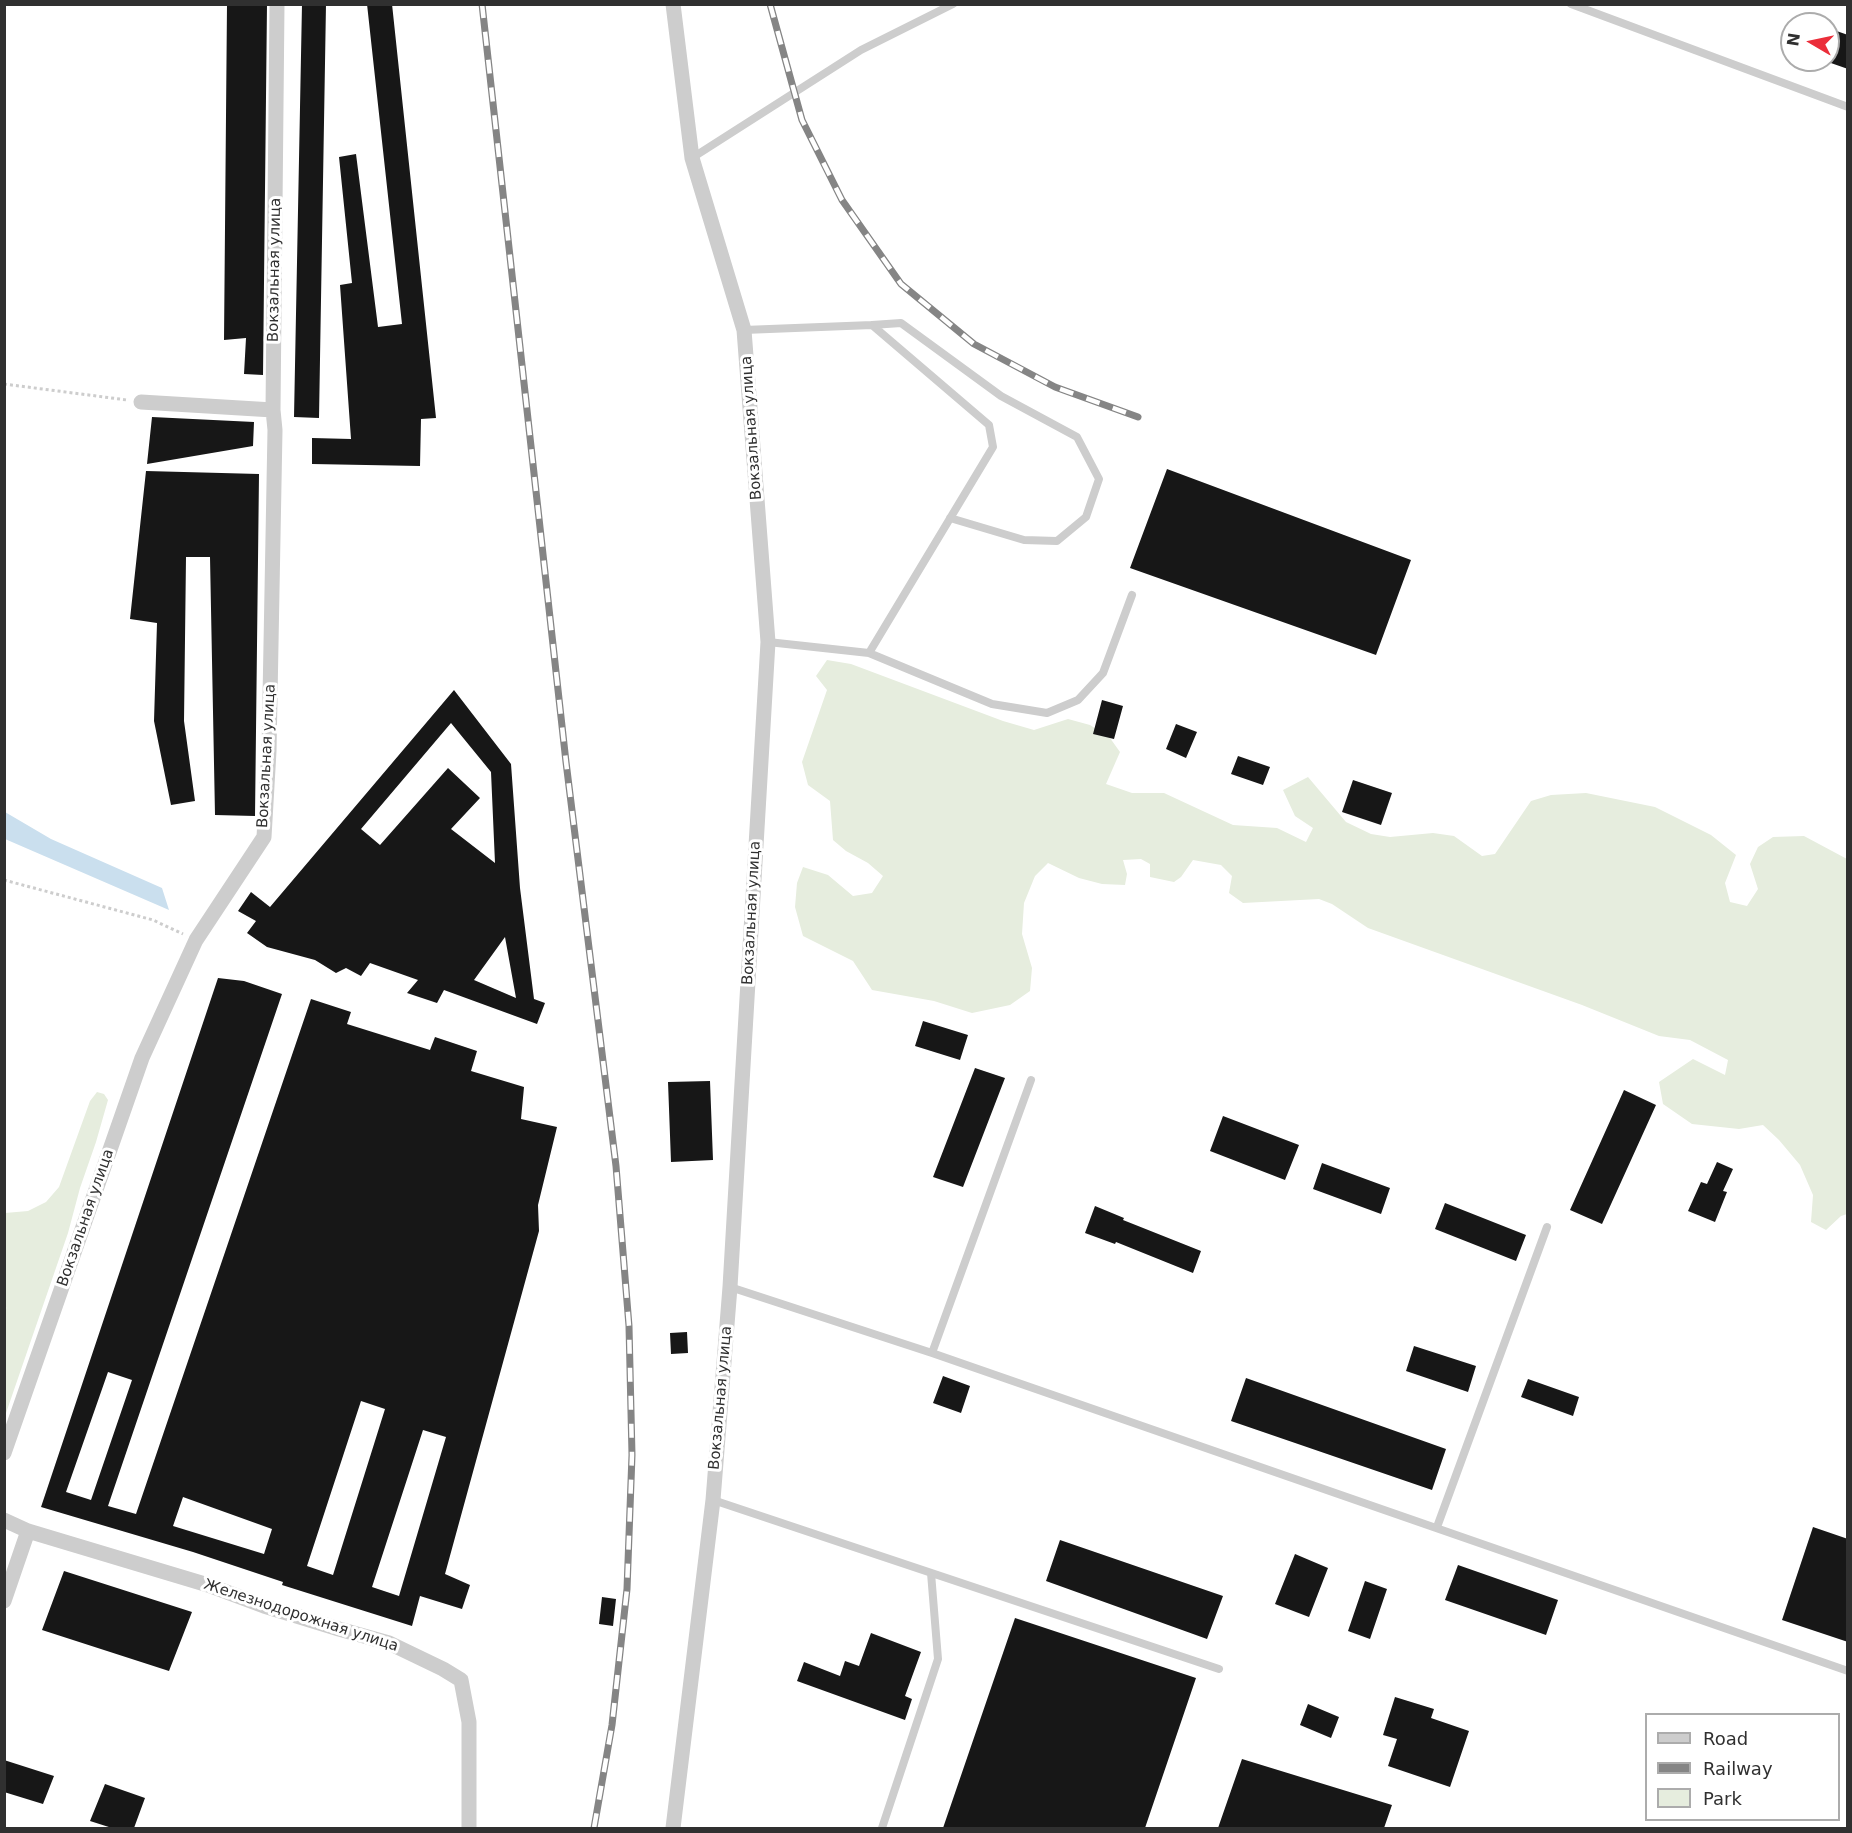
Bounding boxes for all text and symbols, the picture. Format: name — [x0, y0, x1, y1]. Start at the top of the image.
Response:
north arrow — [1780, 12, 1840, 72]
text: N — [1783, 31, 1804, 48]
street label: Вокзальная улица — [265, 198, 285, 342]
street label: Вокзальная улица — [738, 355, 766, 501]
street label: Вокзальная улица — [254, 683, 280, 829]
street label: Вокзальная улица — [739, 840, 765, 986]
street label: Вокзальная улица — [54, 1147, 118, 1289]
street label: Вокзальная улица — [706, 1325, 736, 1471]
street label: Железнодорожная улица — [202, 1576, 400, 1656]
legend — [1645, 1713, 1840, 1821]
text: Road — [1703, 1728, 1748, 1749]
text: Railway — [1703, 1758, 1773, 1779]
text: Park — [1703, 1788, 1742, 1809]

